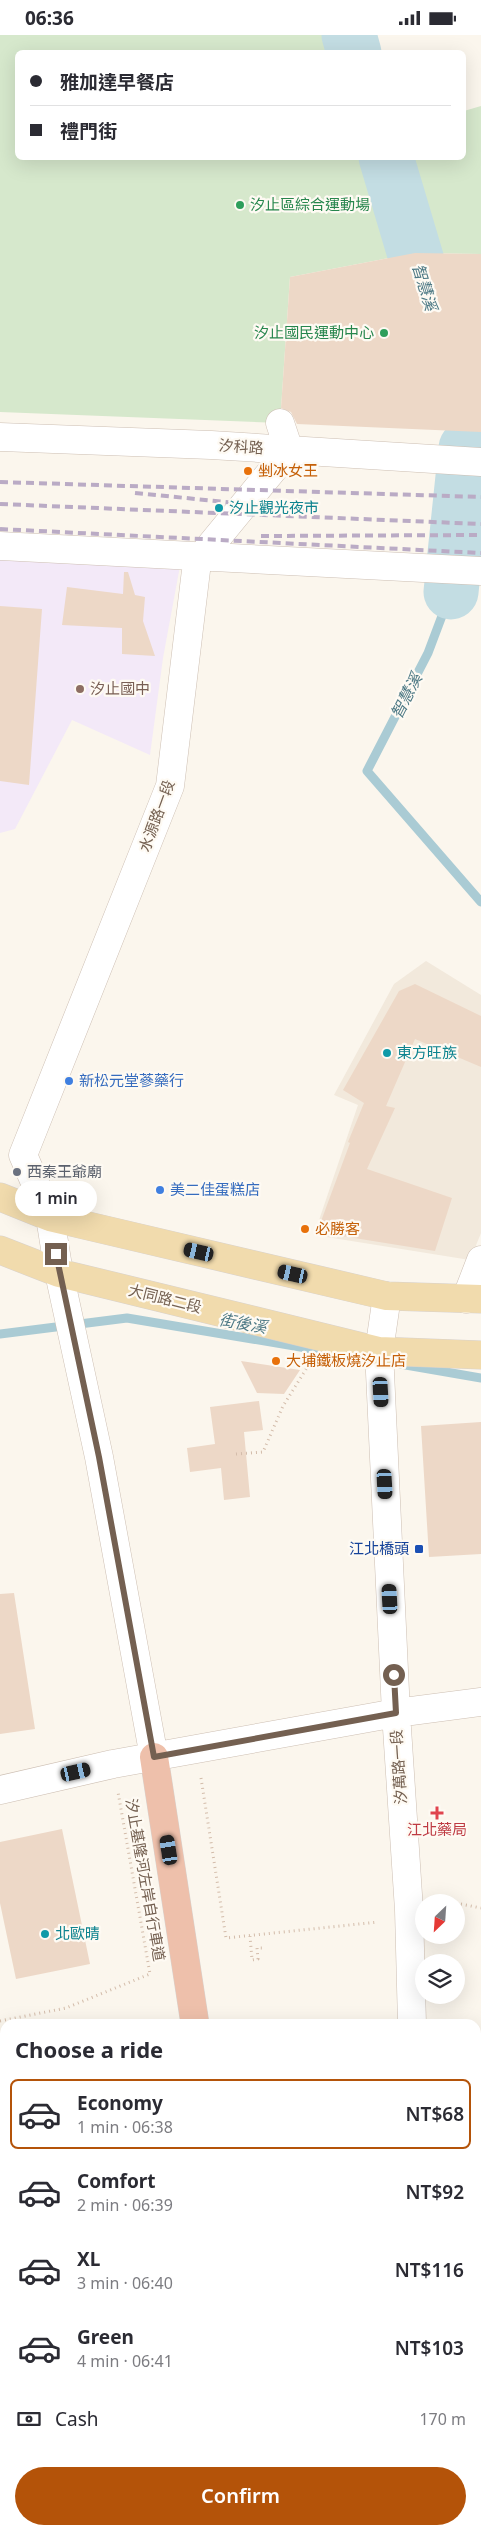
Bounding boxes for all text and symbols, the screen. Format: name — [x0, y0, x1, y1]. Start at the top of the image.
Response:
text: 06:36 — [25, 5, 74, 31]
text: 雅加達早餐店 — [60, 69, 174, 95]
text: 禮門街 — [60, 118, 117, 144]
place label: 汐止區綜合運動場 — [250, 194, 370, 214]
marker: 汐止區綜合運動場 — [234, 199, 246, 211]
water label: 智慧溪 — [407, 261, 443, 315]
place label: 汐止國民運動中心 — [254, 322, 374, 342]
marker: 汐止國民運動中心 — [378, 327, 390, 339]
street label: 汐科路 — [218, 434, 264, 458]
place label: 剉冰女王 — [258, 460, 318, 480]
marker: 剉冰女王 — [242, 465, 254, 477]
place label: 汐止觀光夜市 — [229, 497, 319, 517]
marker: 汐止觀光夜市 — [213, 502, 225, 514]
water label: 智慧溪 — [385, 668, 428, 722]
place label: 汐止國中 — [90, 678, 150, 698]
marker: 汐止國中 — [74, 683, 86, 695]
street label: 水源路一段 — [134, 777, 178, 854]
place label: 東方旺族 — [397, 1042, 457, 1062]
marker: 東方旺族 — [381, 1047, 393, 1059]
place label: 新松元堂蔘藥行 — [79, 1070, 184, 1090]
marker: 新松元堂蔘藥行 — [63, 1075, 75, 1087]
place label: 西秦王爺廟 — [27, 1161, 102, 1181]
marker: 西秦王爺廟 — [11, 1166, 23, 1178]
place label: 美二佳蛋糕店 — [170, 1179, 260, 1199]
callout: 1 min — [15, 1181, 97, 1217]
marker: 美二佳蛋糕店 — [154, 1184, 166, 1196]
text: 1 min — [34, 1187, 78, 1209]
place label: 必勝客 — [315, 1218, 360, 1238]
marker: 必勝客 — [299, 1223, 311, 1235]
car — [182, 1241, 215, 1263]
route end — [45, 1243, 67, 1265]
car — [276, 1263, 309, 1285]
street label: 大同路二段 — [126, 1279, 204, 1317]
water label: 街後溪 — [217, 1308, 271, 1338]
place label: 大埔鐵板燒汐止店 — [286, 1350, 406, 1370]
marker: 大埔鐵板燒汐止店 — [270, 1355, 282, 1367]
car — [372, 1377, 389, 1407]
car — [376, 1469, 393, 1499]
place label: 江北橋頭 — [349, 1538, 409, 1558]
marker: 江北橋頭 — [413, 1543, 425, 1555]
car — [381, 1584, 398, 1614]
route start — [383, 1664, 405, 1686]
street label: 汐萬路一段 — [385, 1729, 411, 1805]
car — [59, 1761, 92, 1783]
street label: 汐止基隆河左岸自行車道 — [122, 1797, 170, 1963]
marker: 江北藥局 — [431, 1807, 443, 1819]
place label: 江北藥局 — [407, 1819, 467, 1839]
car — [159, 1834, 178, 1866]
north arrow — [415, 1894, 465, 1944]
map controls — [415, 1894, 465, 2004]
place label: 北歐晴 — [55, 1923, 100, 1943]
marker: 北歐晴 — [39, 1928, 51, 1940]
button: layers — [415, 1954, 465, 2004]
text: Choose a ride — [15, 2034, 163, 2064]
text: Economy — [77, 2090, 163, 2116]
icon: car — [17, 2092, 62, 2137]
text: NT$68 — [406, 2101, 464, 2127]
text: 1 min · 06:38 — [77, 2116, 173, 2138]
text: Comfort — [77, 2168, 156, 2194]
icon: car — [17, 2170, 62, 2215]
text: NT$92 — [406, 2179, 464, 2205]
text: 2 min · 06:39 — [77, 2194, 173, 2216]
text: XL — [77, 2246, 100, 2272]
icon: car — [17, 2248, 62, 2293]
text: NT$116 — [395, 2257, 464, 2283]
text: 3 min · 06:40 — [77, 2272, 173, 2294]
text: Green — [77, 2324, 134, 2350]
icon: car — [17, 2326, 62, 2371]
text: NT$103 — [395, 2335, 464, 2361]
text: 4 min · 06:41 — [77, 2350, 173, 2372]
icon: cash — [15, 2405, 43, 2433]
text: Cash — [55, 2406, 99, 2432]
text: 170 m — [419, 2408, 466, 2430]
button: Confirm — [15, 2467, 466, 2525]

